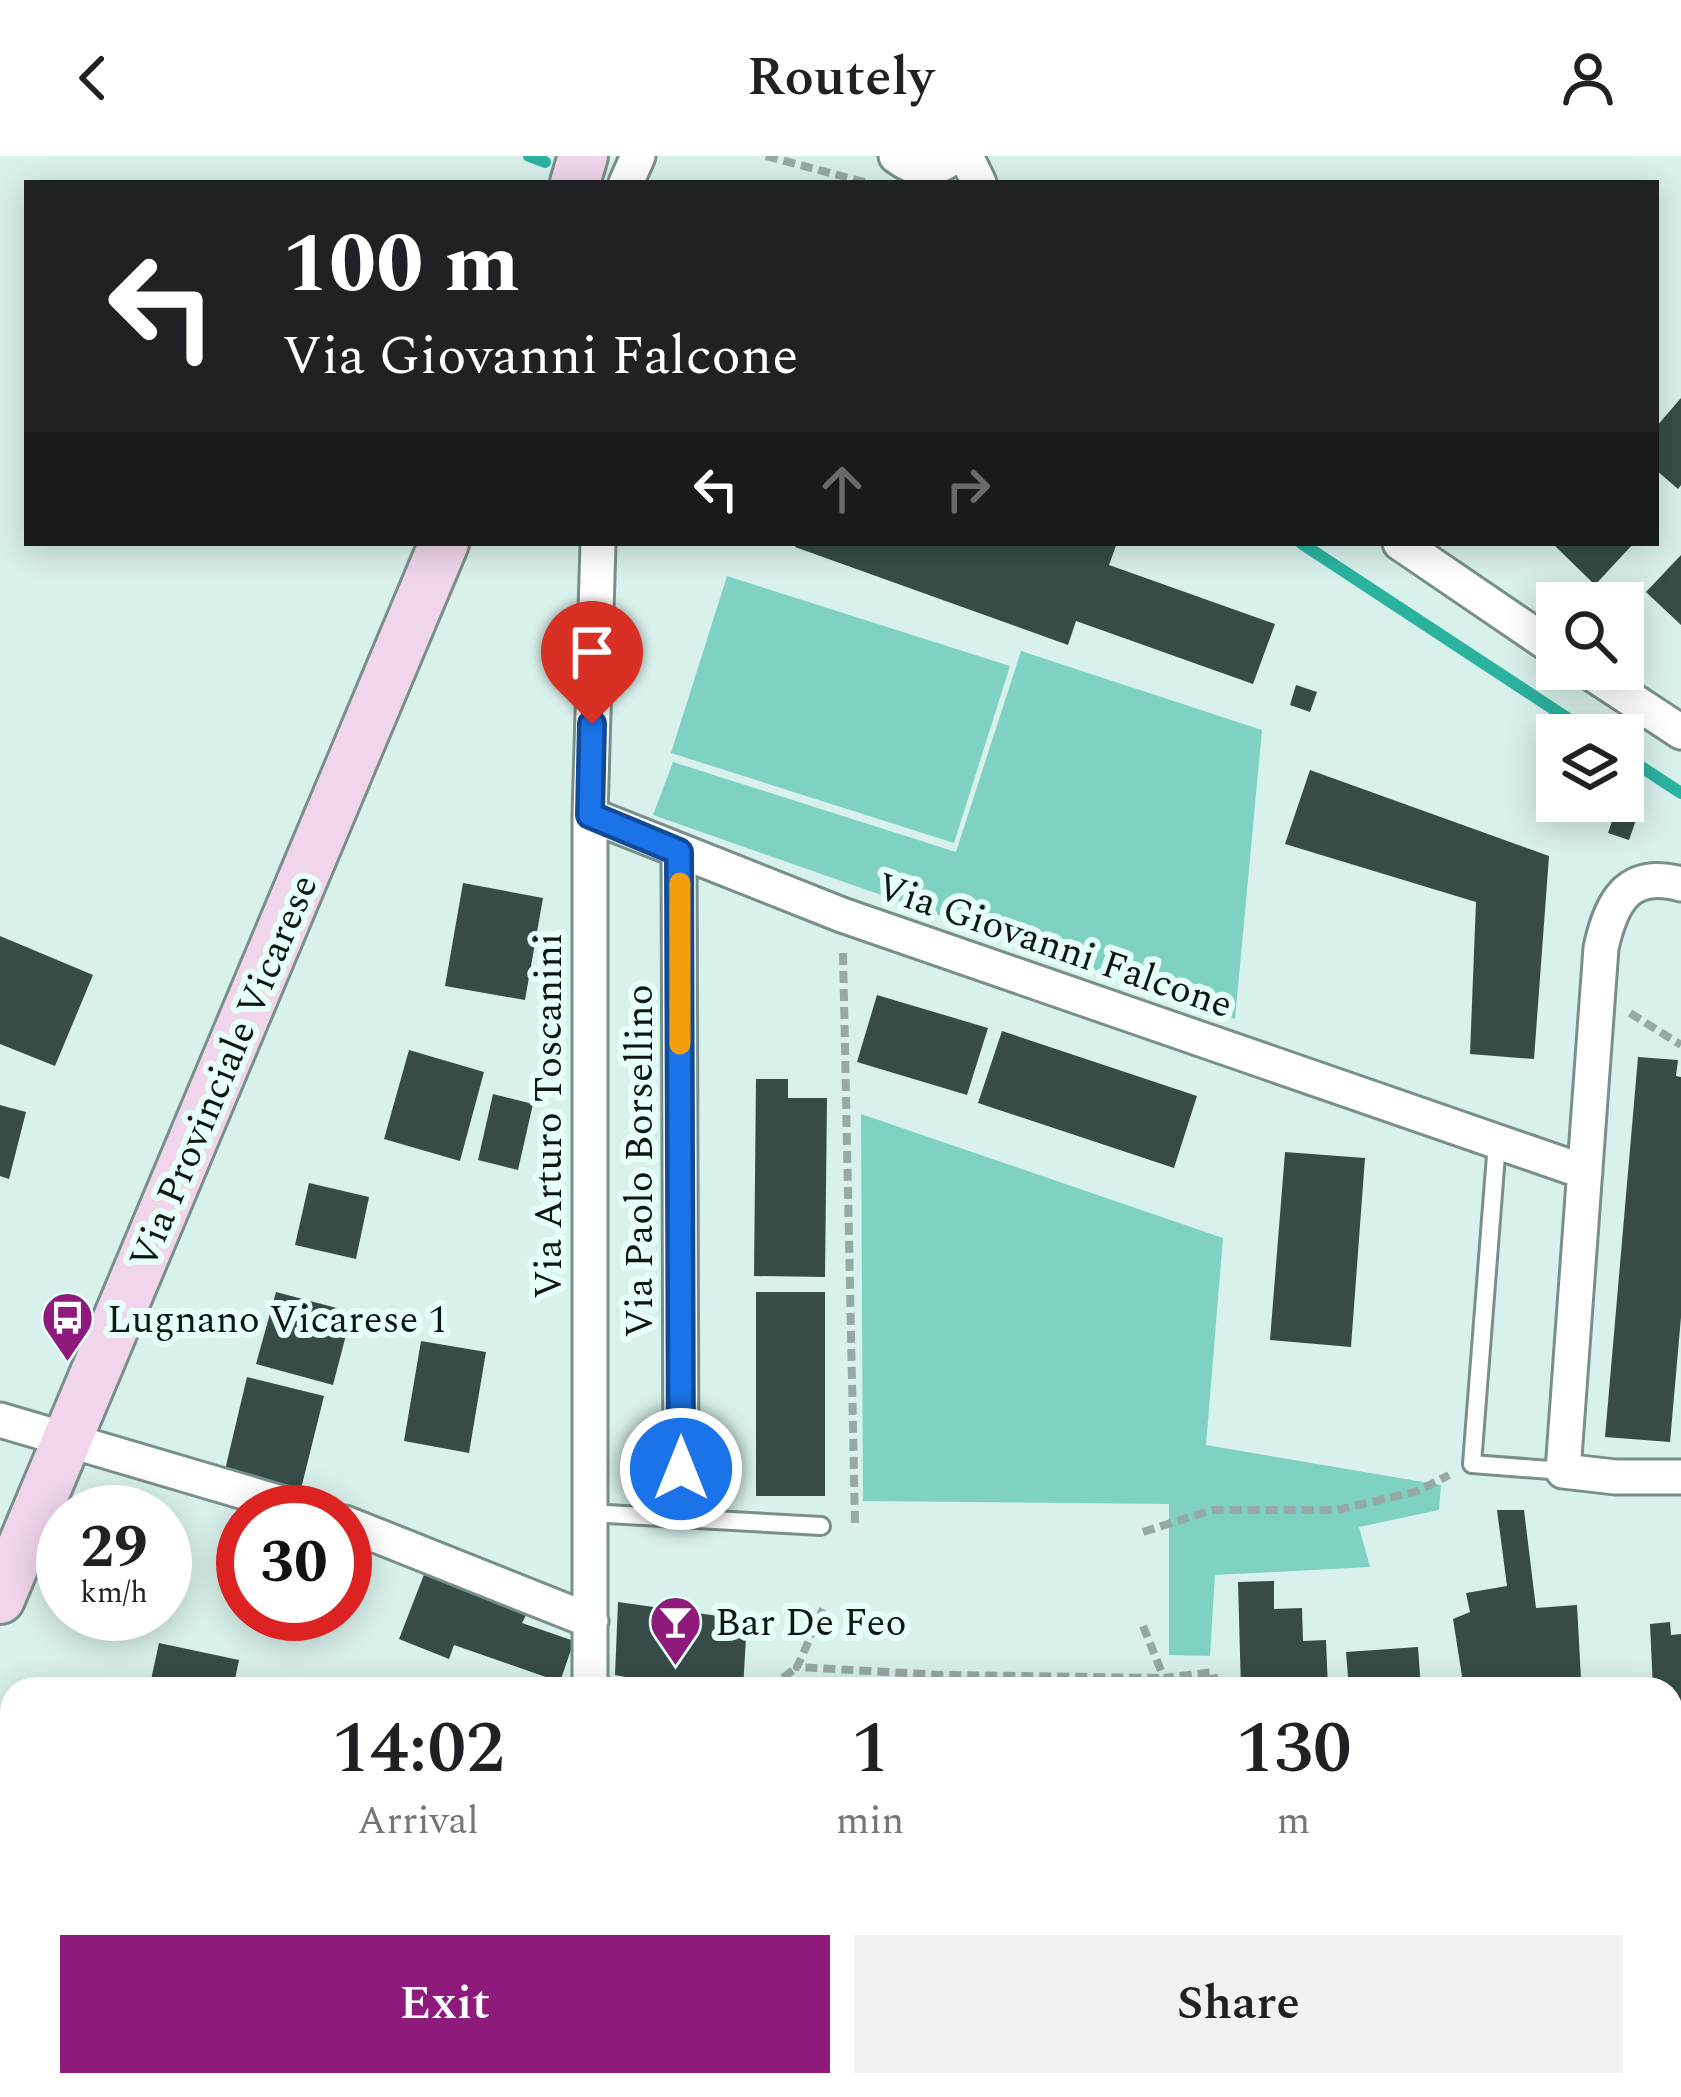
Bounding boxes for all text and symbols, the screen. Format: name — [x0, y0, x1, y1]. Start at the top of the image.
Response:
text: Routely — [747, 37, 934, 119]
icon: back — [60, 45, 126, 111]
icon: person — [1555, 45, 1621, 111]
text: 100 m — [282, 201, 520, 329]
icon: left — [84, 228, 240, 384]
text: Via Giovanni Falcone — [282, 316, 798, 398]
icon: left — [683, 456, 749, 522]
icon: ahead — [809, 456, 875, 522]
icon: right — [935, 456, 1001, 522]
map controls — [1536, 582, 1644, 822]
button: search — [1536, 582, 1644, 690]
pin — [541, 601, 643, 724]
icon: arrive — [559, 619, 625, 685]
button: layers — [1536, 714, 1644, 822]
street label: Via Giovanni Falcone — [868, 858, 1240, 1035]
street label: Via Provinciale Vicarese — [114, 866, 334, 1278]
street label: Via Arturo Toscanini — [520, 933, 579, 1299]
street label: Via Paolo Borsellino — [611, 984, 670, 1338]
bus stop icon: Lugnano Vicarese 1 — [40, 1290, 96, 1364]
place label: Lugnano Vicarese 1 — [107, 1291, 448, 1350]
position arrow — [618, 1406, 744, 1532]
speed limit sign: 30 — [216, 1485, 372, 1641]
text: 29 — [80, 1502, 148, 1594]
text: km/h — [80, 1570, 148, 1616]
bar icon: Bar De Feo — [648, 1593, 704, 1667]
place label: Bar De Feo — [715, 1594, 907, 1653]
text: 14:02 — [331, 1695, 505, 1804]
text: 1 — [851, 1695, 889, 1804]
text: 130 — [1236, 1695, 1352, 1804]
text: Arrival — [357, 1792, 479, 1851]
text: min — [836, 1792, 904, 1851]
text: m — [1277, 1792, 1310, 1851]
button: Exit — [60, 1935, 830, 2073]
button: Share — [854, 1935, 1623, 2073]

